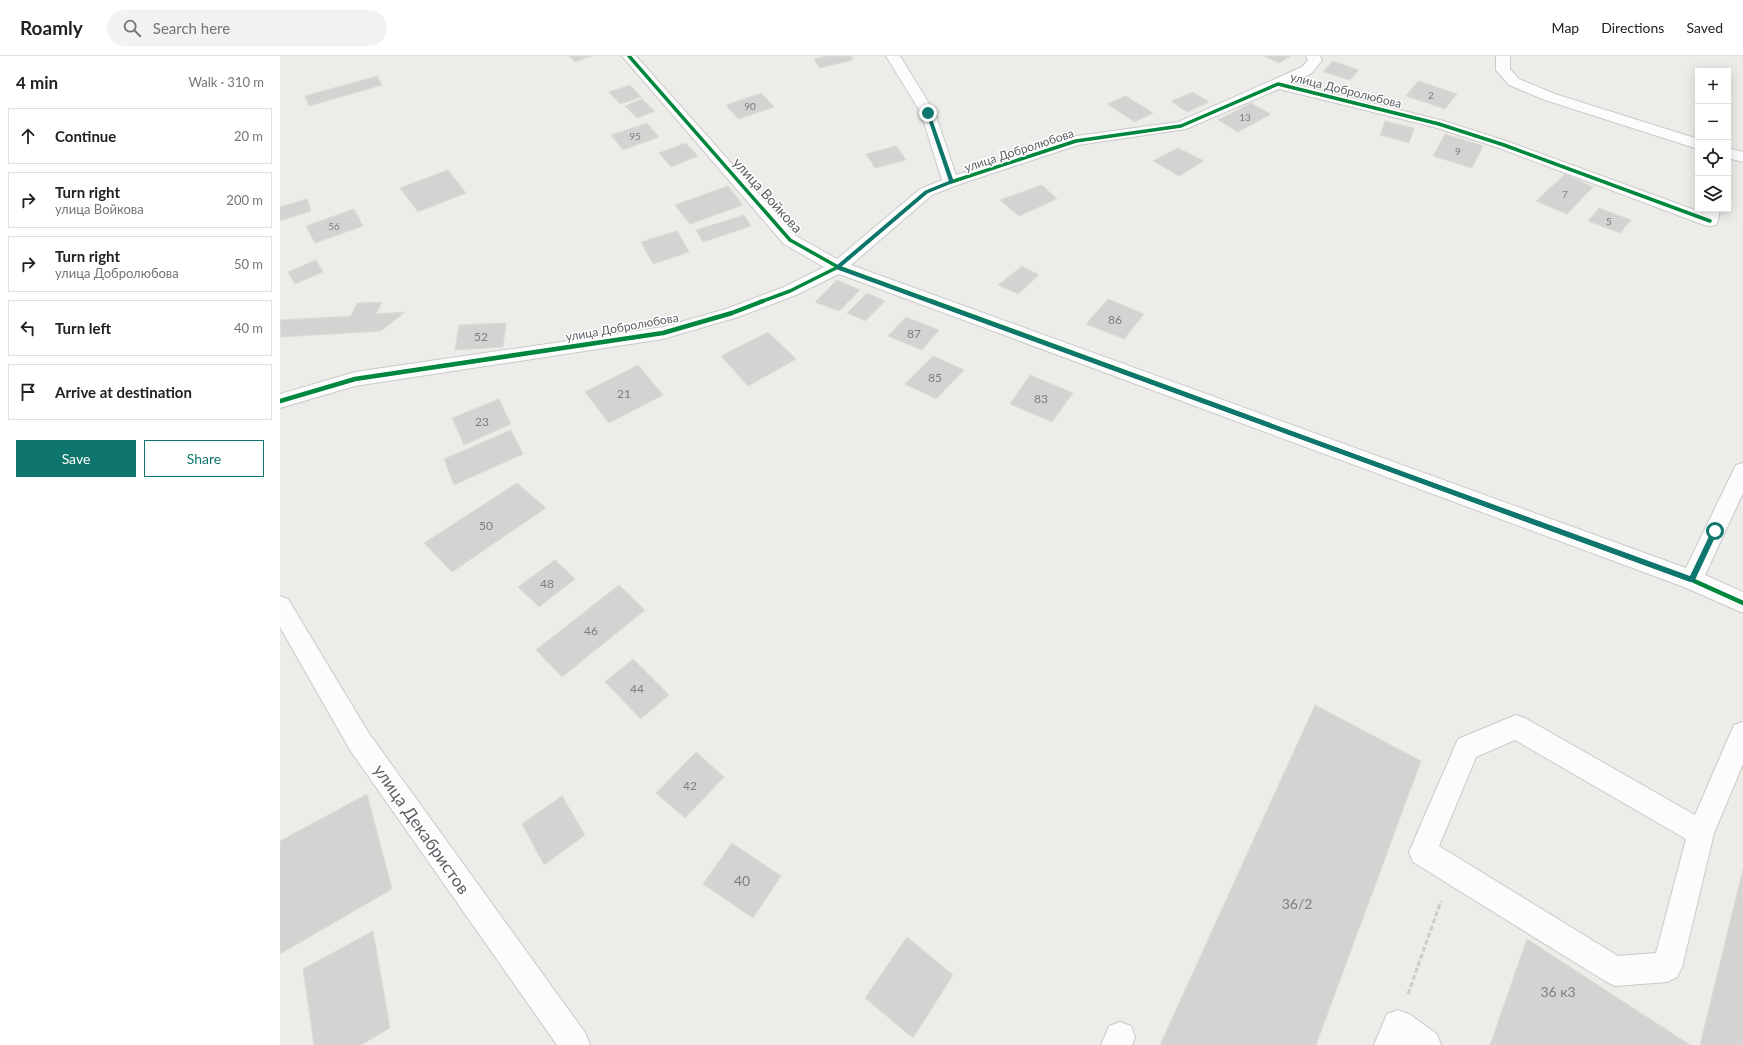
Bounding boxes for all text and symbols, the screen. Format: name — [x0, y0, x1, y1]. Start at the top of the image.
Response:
search box — [107, 10, 387, 46]
text: Roamly — [20, 16, 83, 39]
icon: search — [121, 17, 143, 39]
text: Search here — [153, 19, 230, 37]
text: Map — [1552, 19, 1579, 36]
text: Directions — [1601, 19, 1664, 36]
text: Saved — [1686, 19, 1723, 36]
map controls — [1695, 68, 1731, 212]
button: + — [1695, 68, 1731, 104]
street label: улица Добролюбова — [1289, 69, 1403, 111]
text: 4 min — [16, 72, 58, 93]
text: Walk · 310 m — [188, 74, 264, 90]
house number: 2 — [1428, 89, 1434, 101]
house number: 90 — [744, 100, 756, 112]
route end — [919, 104, 937, 122]
button: − — [1695, 104, 1731, 140]
house number: 13 — [1239, 111, 1251, 123]
icon: ahead — [17, 125, 39, 147]
street label: улица Добролюбова — [962, 125, 1076, 175]
text: Continue — [55, 127, 116, 145]
text: 20 m — [234, 128, 263, 144]
house number: 95 — [629, 130, 641, 142]
button: locate — [1695, 140, 1731, 176]
house number: 9 — [1455, 145, 1461, 157]
street label: улица Войкова — [730, 154, 806, 236]
button: layers — [1695, 176, 1731, 212]
text: Turn right — [55, 183, 120, 201]
house number: 7 — [1562, 188, 1568, 200]
icon: right — [17, 189, 39, 211]
text: 200 m — [226, 192, 263, 208]
text: улица Войкова — [55, 201, 144, 217]
house number: 5 — [1606, 215, 1612, 227]
house number: 56 — [328, 220, 340, 232]
text: Turn right — [55, 247, 120, 265]
icon: right — [17, 253, 39, 275]
text: 50 m — [234, 256, 263, 272]
text: улица Добролюбова — [55, 265, 179, 281]
street label: улица Добролюбова — [564, 310, 680, 344]
house number: 86 — [1108, 312, 1122, 327]
icon: left — [17, 317, 39, 339]
text: Turn left — [55, 319, 111, 337]
text: 40 m — [234, 320, 263, 336]
house number: 87 — [907, 326, 921, 341]
house number: 52 — [474, 329, 488, 344]
house number: 85 — [928, 370, 942, 385]
icon: arrive — [17, 381, 39, 403]
text: Arrive at destination — [55, 383, 192, 401]
house number: 21 — [617, 386, 631, 401]
house number: 83 — [1034, 391, 1048, 406]
house number: 23 — [475, 414, 489, 429]
button: Save — [16, 440, 136, 477]
button: Share — [144, 440, 264, 477]
house number: 50 — [479, 518, 493, 533]
route start — [1706, 522, 1724, 540]
house number: 48 — [540, 576, 554, 591]
house number: 46 — [584, 623, 598, 638]
house number: 44 — [630, 681, 644, 696]
street label: улица Декабристов — [369, 760, 475, 898]
house number: 42 — [683, 778, 697, 793]
house number: 40 — [734, 872, 750, 889]
house number: 36/2 — [1282, 895, 1312, 912]
house number: 36 к3 — [1540, 983, 1576, 1000]

